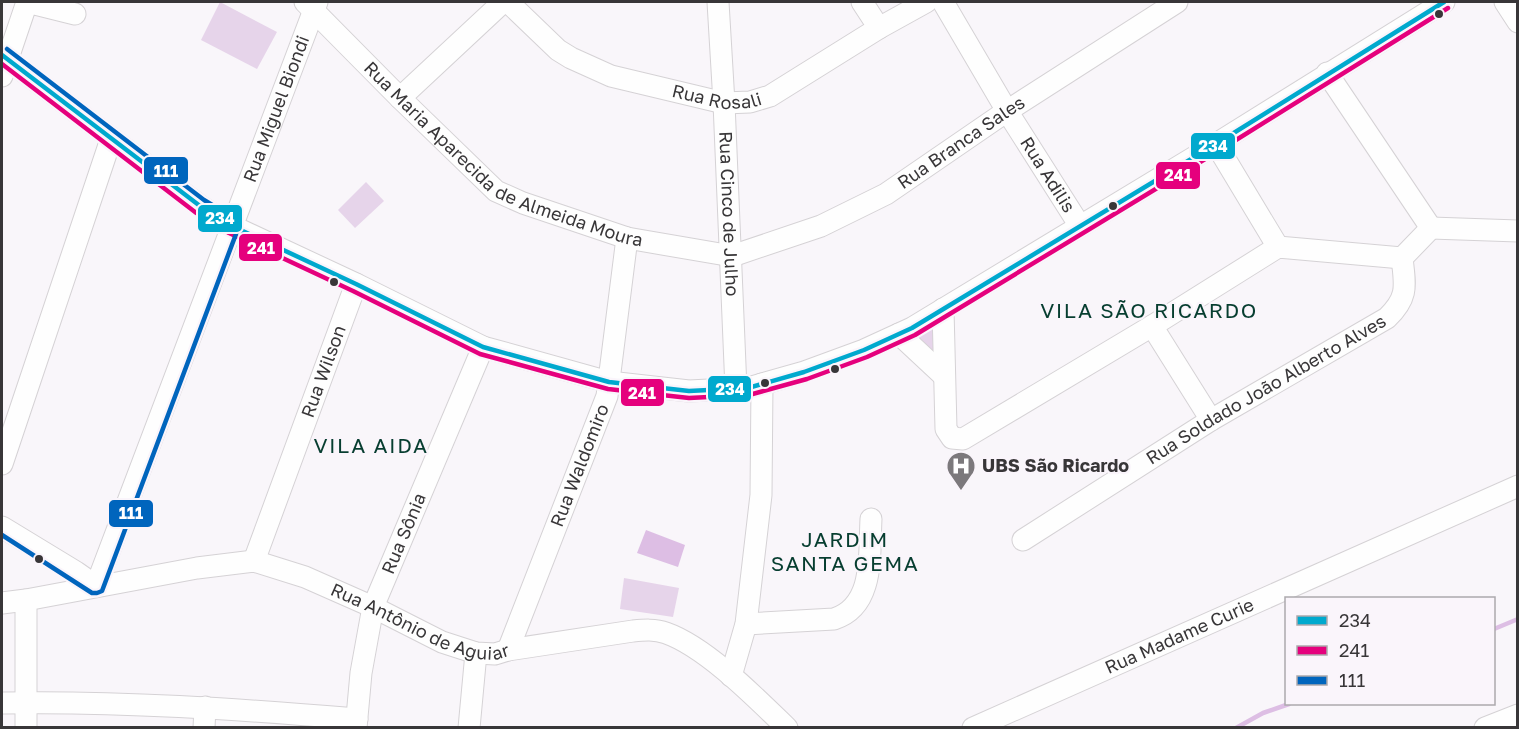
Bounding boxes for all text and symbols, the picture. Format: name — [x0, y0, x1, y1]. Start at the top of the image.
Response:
unlabelled marker — [1433, 8, 1445, 20]
street label: Rua Miguel Biondi — [238, 32, 313, 185]
street label: Rua Maria Aparecida de Almeida Moura — [360, 56, 644, 251]
street label: Rua Rosali — [670, 79, 764, 113]
street label: Rua Branca Sales — [893, 91, 1028, 193]
street label: Rua Cinco de Julho — [715, 131, 744, 297]
street label: Rua Adilis — [1016, 132, 1081, 216]
line badge: 234 — [1190, 132, 1236, 160]
text: 234 — [1198, 136, 1228, 156]
line badge: 111 — [143, 156, 189, 185]
text: 111 — [154, 161, 178, 181]
line badge: 241 — [1155, 161, 1201, 190]
text: 241 — [1164, 165, 1192, 185]
unlabelled marker — [1107, 200, 1119, 212]
line badge: 234 — [197, 204, 243, 233]
text: 234 — [205, 208, 235, 228]
line badge: 241 — [238, 233, 283, 262]
text: 241 — [247, 238, 275, 258]
unlabelled marker — [328, 276, 340, 288]
district label: VILA SÃO RICARDO — [1040, 297, 1258, 323]
street label: Rua Soldado João Alberto Alves — [1142, 309, 1389, 469]
street label: Rua Wilson — [296, 322, 350, 420]
unlabelled marker — [829, 363, 841, 375]
line badge: 234 — [707, 375, 752, 403]
unlabelled marker — [759, 377, 771, 389]
line badge: 241 — [620, 378, 665, 407]
text: 234 — [715, 379, 745, 399]
text: 241 — [628, 383, 656, 403]
street label: Rua Waldomiro — [545, 401, 613, 530]
district label: VILA AIDA — [313, 432, 429, 458]
hospital icon: UBS São Ricardo — [945, 450, 977, 492]
place label: UBS São Ricardo — [982, 454, 1129, 476]
street label: Rua Sônia — [376, 489, 430, 577]
line badge: 111 — [108, 499, 154, 528]
text: 111 — [119, 503, 143, 523]
district label: JARDIM SANTA GEMA — [771, 526, 919, 576]
unlabelled marker — [33, 553, 45, 565]
street label: Rua Antônio de Aguiar — [328, 578, 512, 664]
street label: Rua Madame Curie — [1101, 593, 1257, 678]
legend — [1285, 597, 1495, 705]
text: 234 — [1339, 609, 1371, 631]
text: 241 — [1339, 639, 1369, 661]
text: 111 — [1339, 669, 1365, 691]

